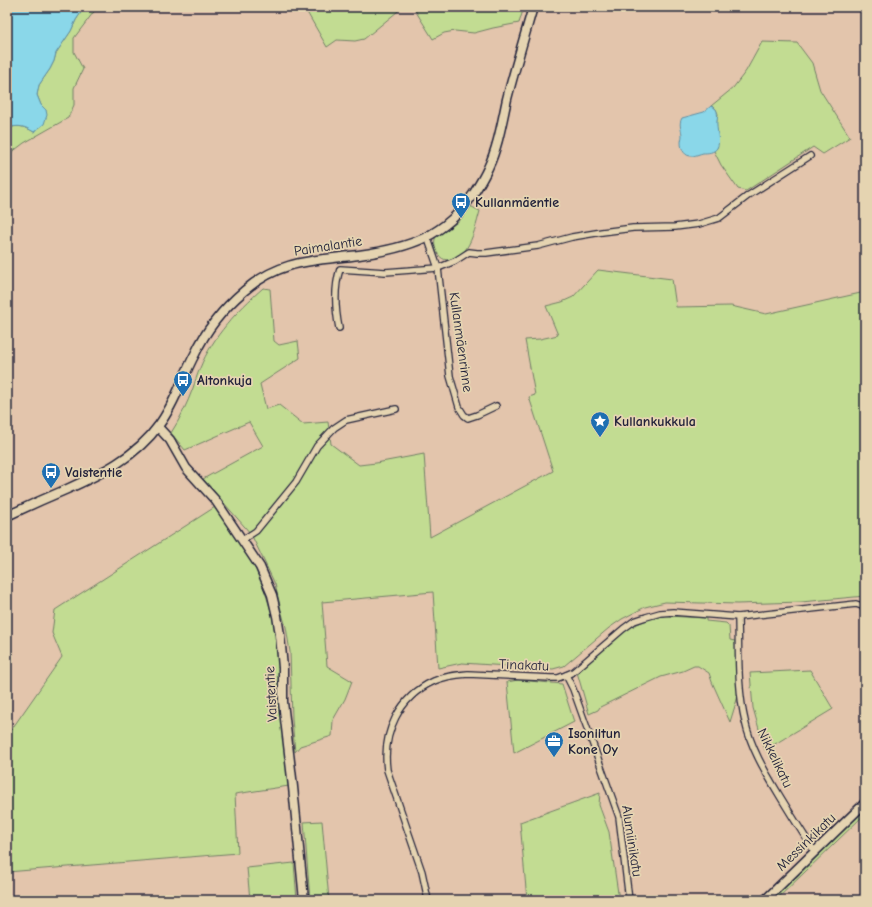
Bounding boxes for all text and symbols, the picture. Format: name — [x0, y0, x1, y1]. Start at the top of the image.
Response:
bus stop icon: Kullanmäentie — [450, 191, 472, 219]
place label: Kullanmäentie — [475, 194, 559, 211]
street label: Paimalantie — [293, 232, 363, 260]
street label: Kullanmäenrinne — [446, 291, 476, 393]
bus stop icon: Aitonkuja — [172, 369, 194, 397]
place label: Aitonkuja — [197, 372, 252, 389]
place icon: Kullankukkula — [589, 410, 611, 438]
place label: Kullankukkula — [614, 413, 696, 430]
bus stop icon: Vaistentie — [40, 461, 62, 489]
place label: Vaistentie — [65, 464, 122, 481]
street label: Tinakatu — [499, 656, 549, 674]
street label: Vaistentie — [261, 666, 281, 722]
place label: Isoniitun Kone Oy — [568, 725, 621, 758]
street label: Nikkelikatu — [753, 726, 797, 790]
office icon: Isoniitun Kone Oy — [543, 730, 565, 758]
street label: Alumiinikatu — [618, 804, 646, 878]
street label: Messinkikatu — [773, 809, 839, 875]

